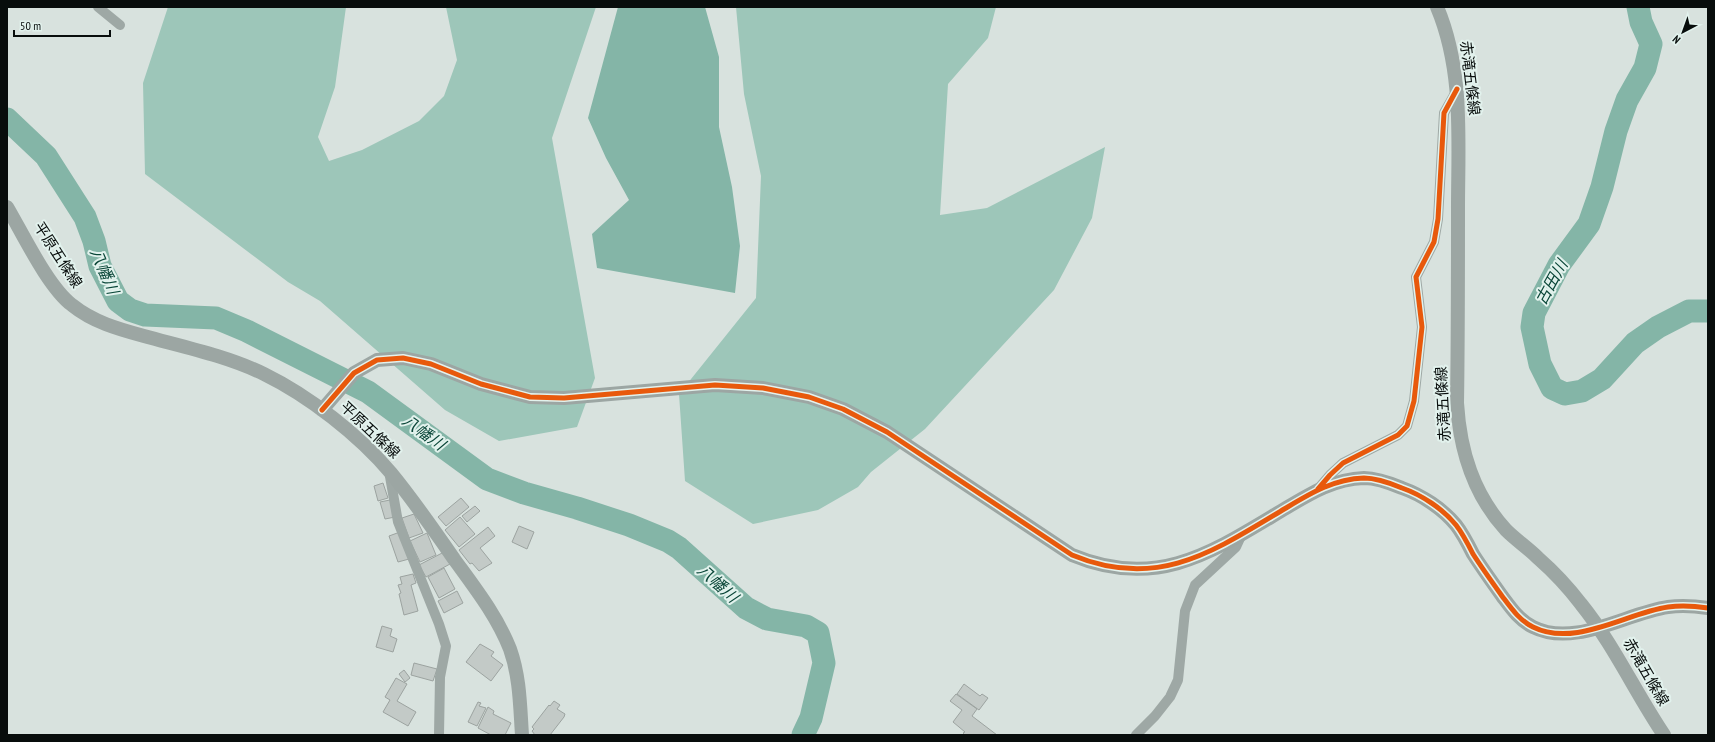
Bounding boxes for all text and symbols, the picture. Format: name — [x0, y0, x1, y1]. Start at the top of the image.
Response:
scale bar — [14, 12, 110, 38]
north arrow — [1663, 12, 1703, 52]
text: 50 m — [20, 18, 41, 33]
text: N — [1670, 32, 1683, 47]
street label: 赤滝五條線 — [1456, 40, 1484, 116]
street label: 平原五條線 — [30, 218, 87, 291]
water label: 八幡川 — [86, 245, 124, 299]
water label: 古田川 — [1531, 254, 1572, 308]
street label: 赤滝五條線 — [1431, 366, 1454, 442]
street label: 平原五條線 — [336, 397, 404, 462]
water label: 八幡川 — [399, 410, 451, 455]
water label: 八幡川 — [693, 560, 744, 608]
street label: 赤滝五條線 — [1619, 635, 1673, 709]

